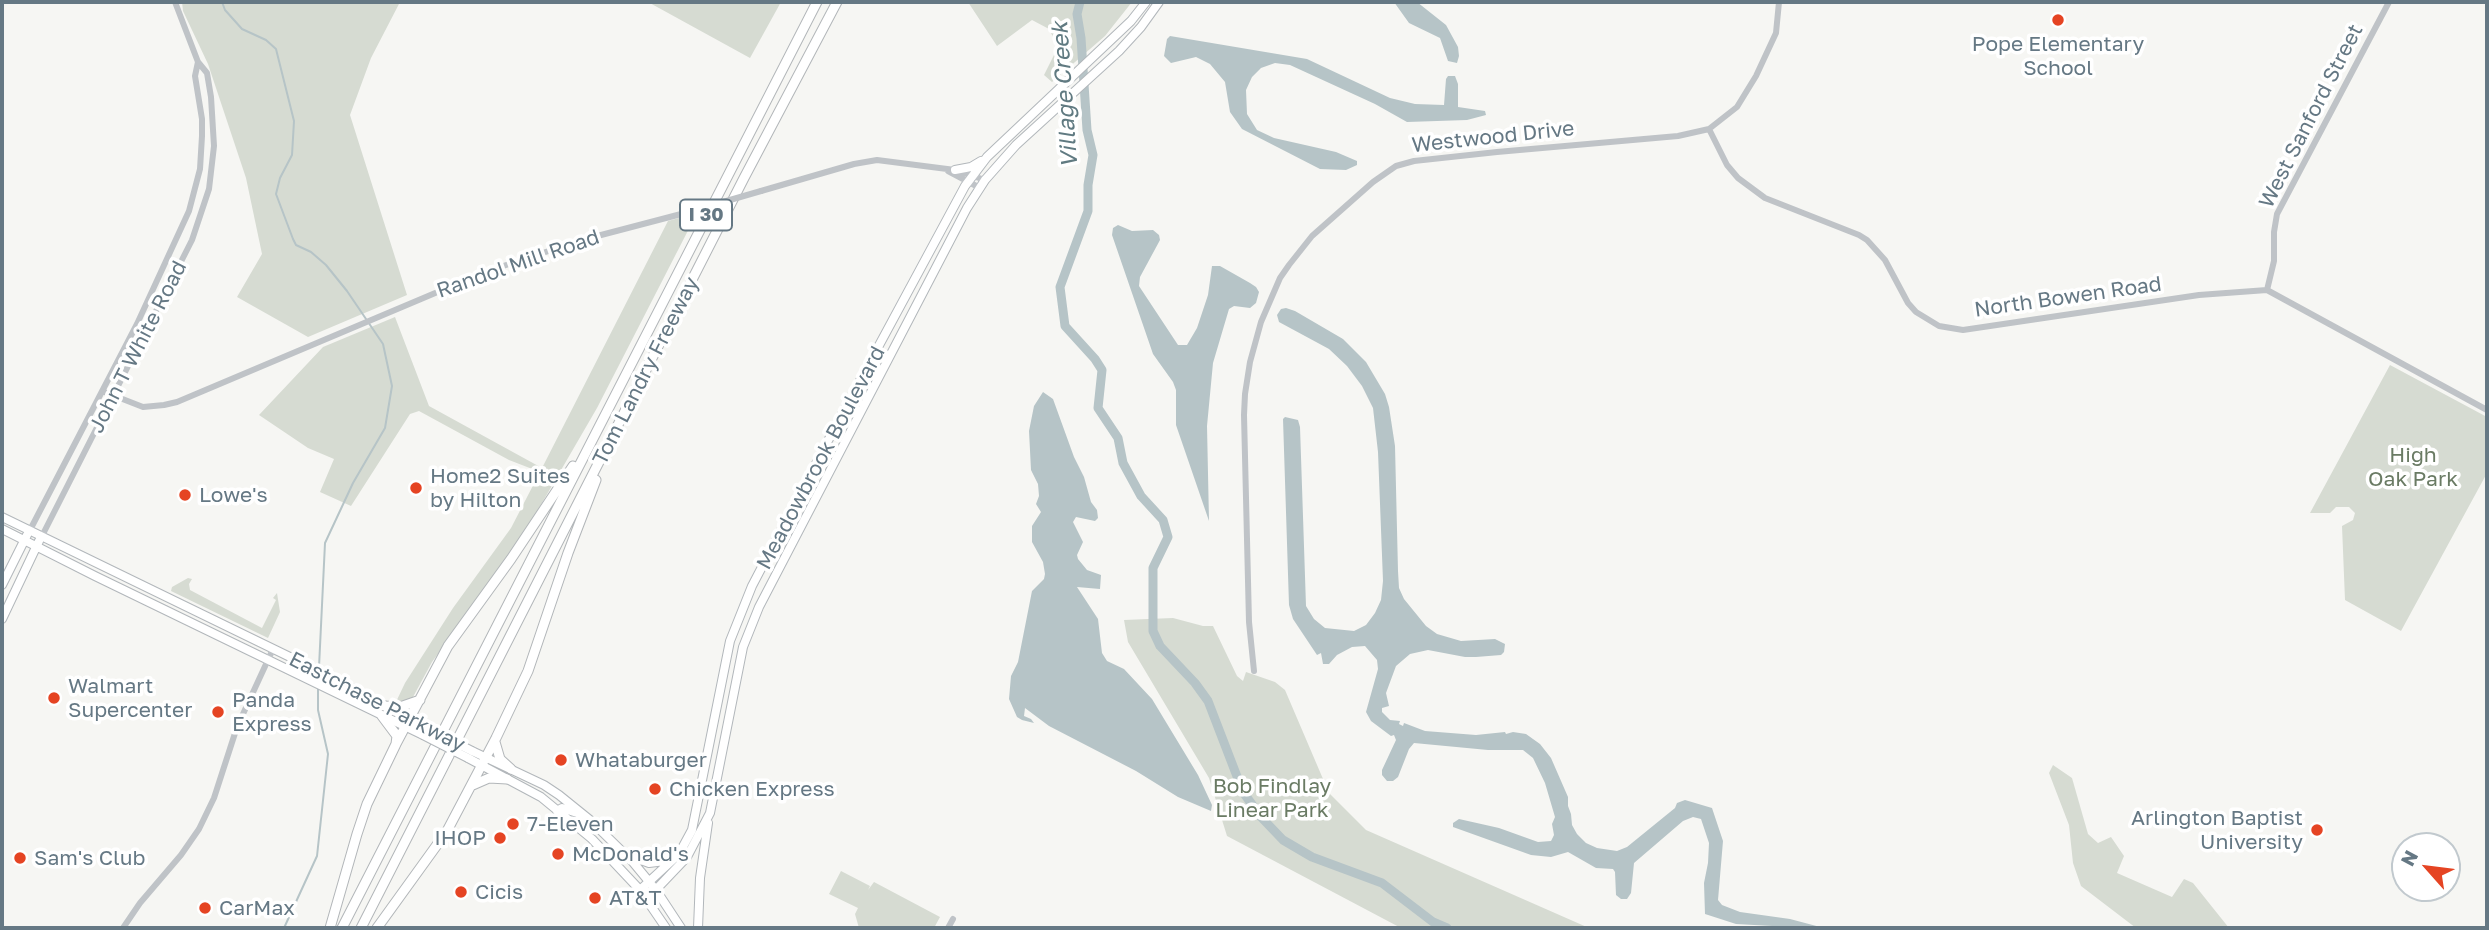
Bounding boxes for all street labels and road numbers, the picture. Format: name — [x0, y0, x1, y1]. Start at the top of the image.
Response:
street label: West Sanford Street — [2254, 20, 2368, 212]
street label: Westwood Drive — [1410, 116, 1576, 158]
road number: I 30 — [680, 200, 732, 230]
street label: Randol Mill Road — [433, 224, 603, 304]
street label: John T White Road — [84, 257, 192, 437]
street label: North Bowen Road — [1973, 271, 2163, 323]
street label: Tom Landry Freeway — [588, 273, 704, 469]
street label: Meadowbrook Boulevard — [751, 342, 891, 574]
street label: Eastchase Parkway — [285, 647, 469, 757]

